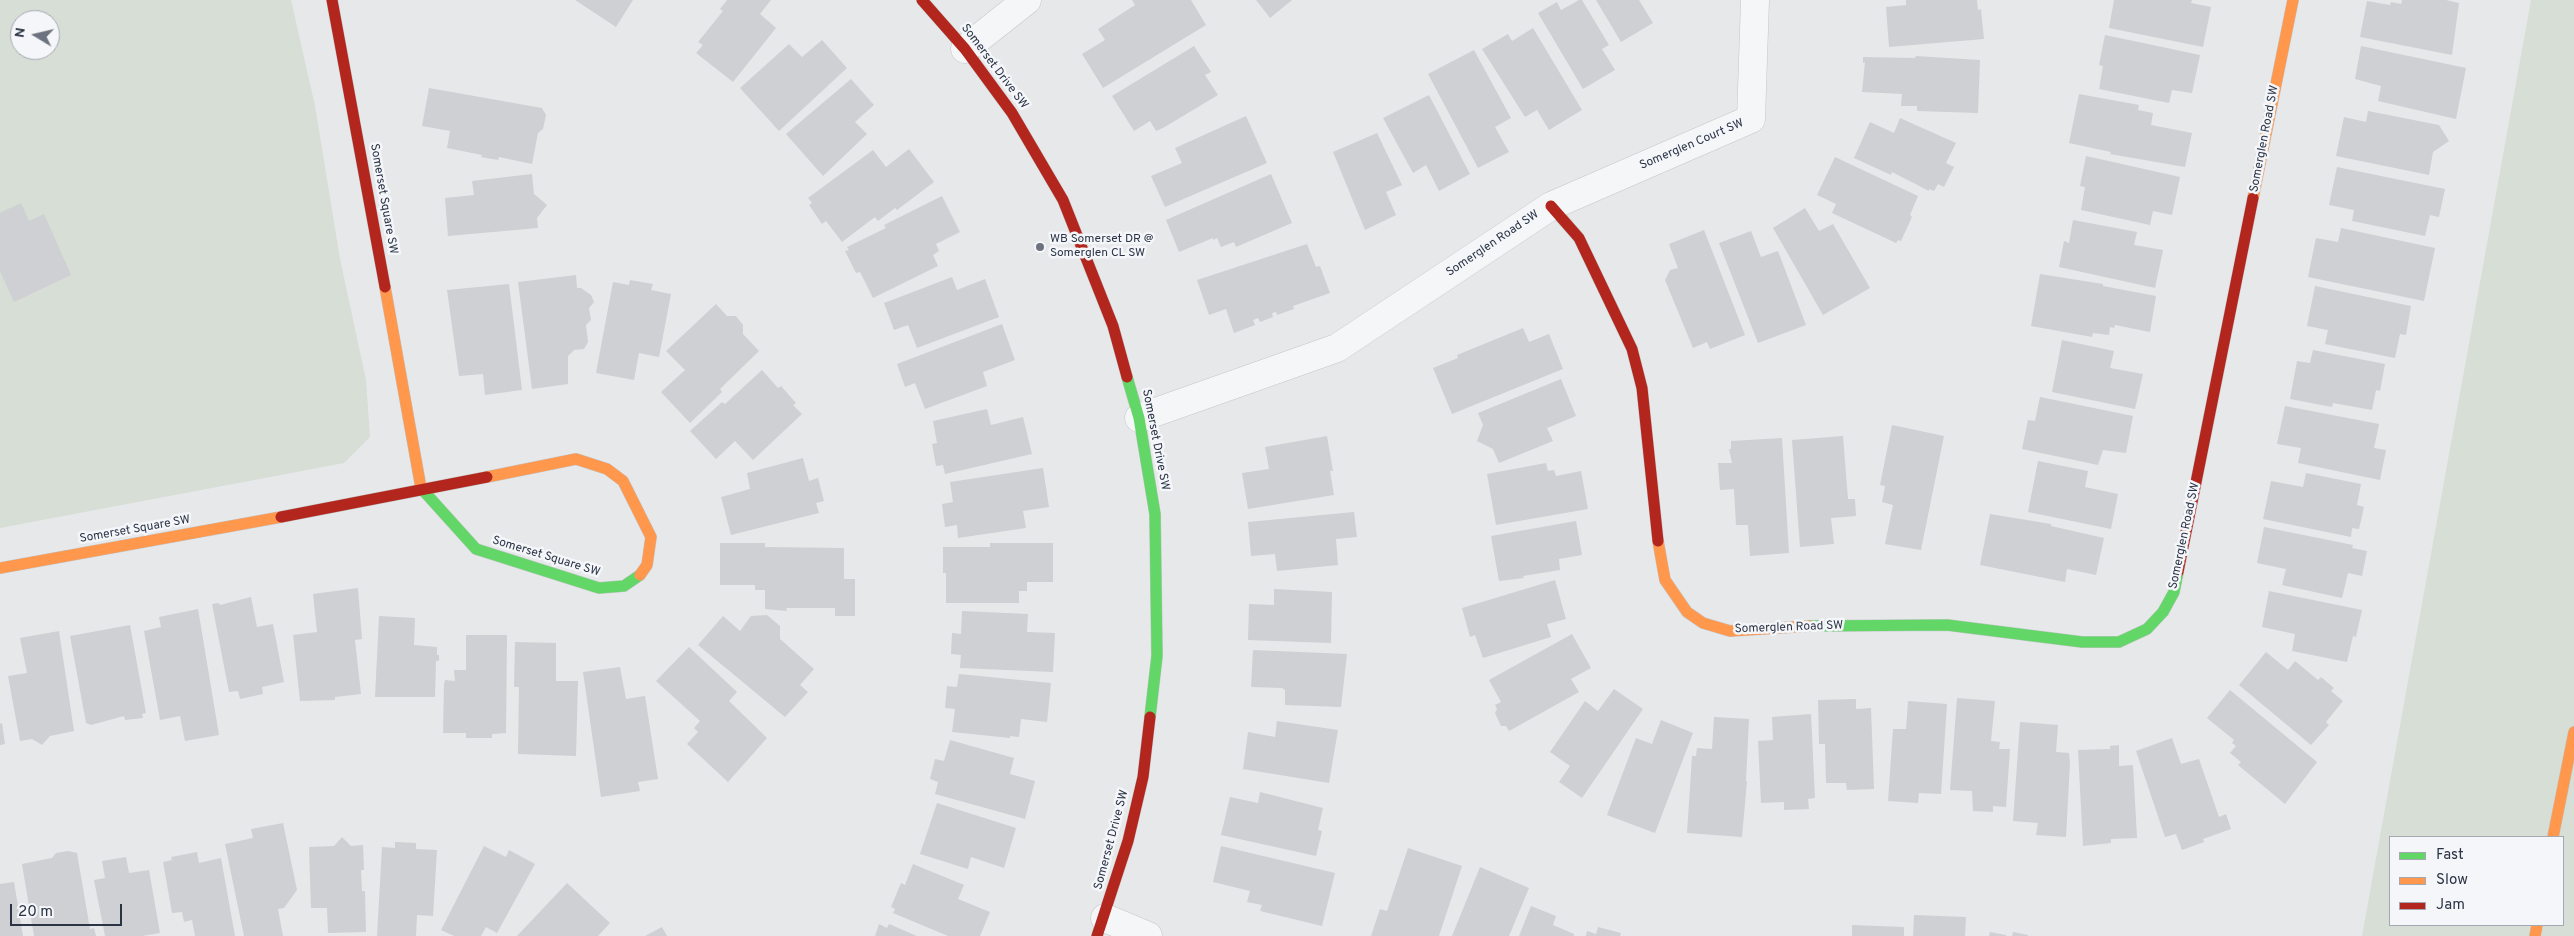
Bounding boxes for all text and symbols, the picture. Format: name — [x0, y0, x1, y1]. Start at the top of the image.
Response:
north arrow — [10, 10, 60, 60]
street label: Somerset Drive SW — [957, 22, 1031, 112]
text: N — [11, 26, 30, 39]
street label: Somerglen Road SW — [2248, 84, 2282, 194]
street label: Somerglen Court SW — [1638, 117, 1746, 173]
street label: Somerset Square SW — [366, 143, 400, 255]
street label: Somerglen Road SW — [1444, 208, 1542, 280]
place label: WB Somerset DR @ Somerglen CL SW — [1050, 233, 1154, 261]
marker: WB Somerset DR @ Somerglen CL SW — [1034, 241, 1046, 253]
street label: Somerset Drive SW — [1138, 388, 1172, 492]
street label: Somerglen Road SW — [2167, 481, 2203, 591]
street label: Somerset Square SW — [79, 513, 191, 547]
street label: Somerset Square SW — [490, 534, 602, 580]
street label: Somerglen Road SW — [1734, 619, 1844, 637]
street label: Somerset Drive SW — [1092, 789, 1132, 891]
legend — [2389, 836, 2564, 926]
text: Fast — [2436, 846, 2464, 865]
text: Slow — [2436, 871, 2468, 890]
scale bar — [12, 894, 125, 926]
text: Jam — [2436, 896, 2465, 915]
text: 20 m — [18, 903, 53, 922]

